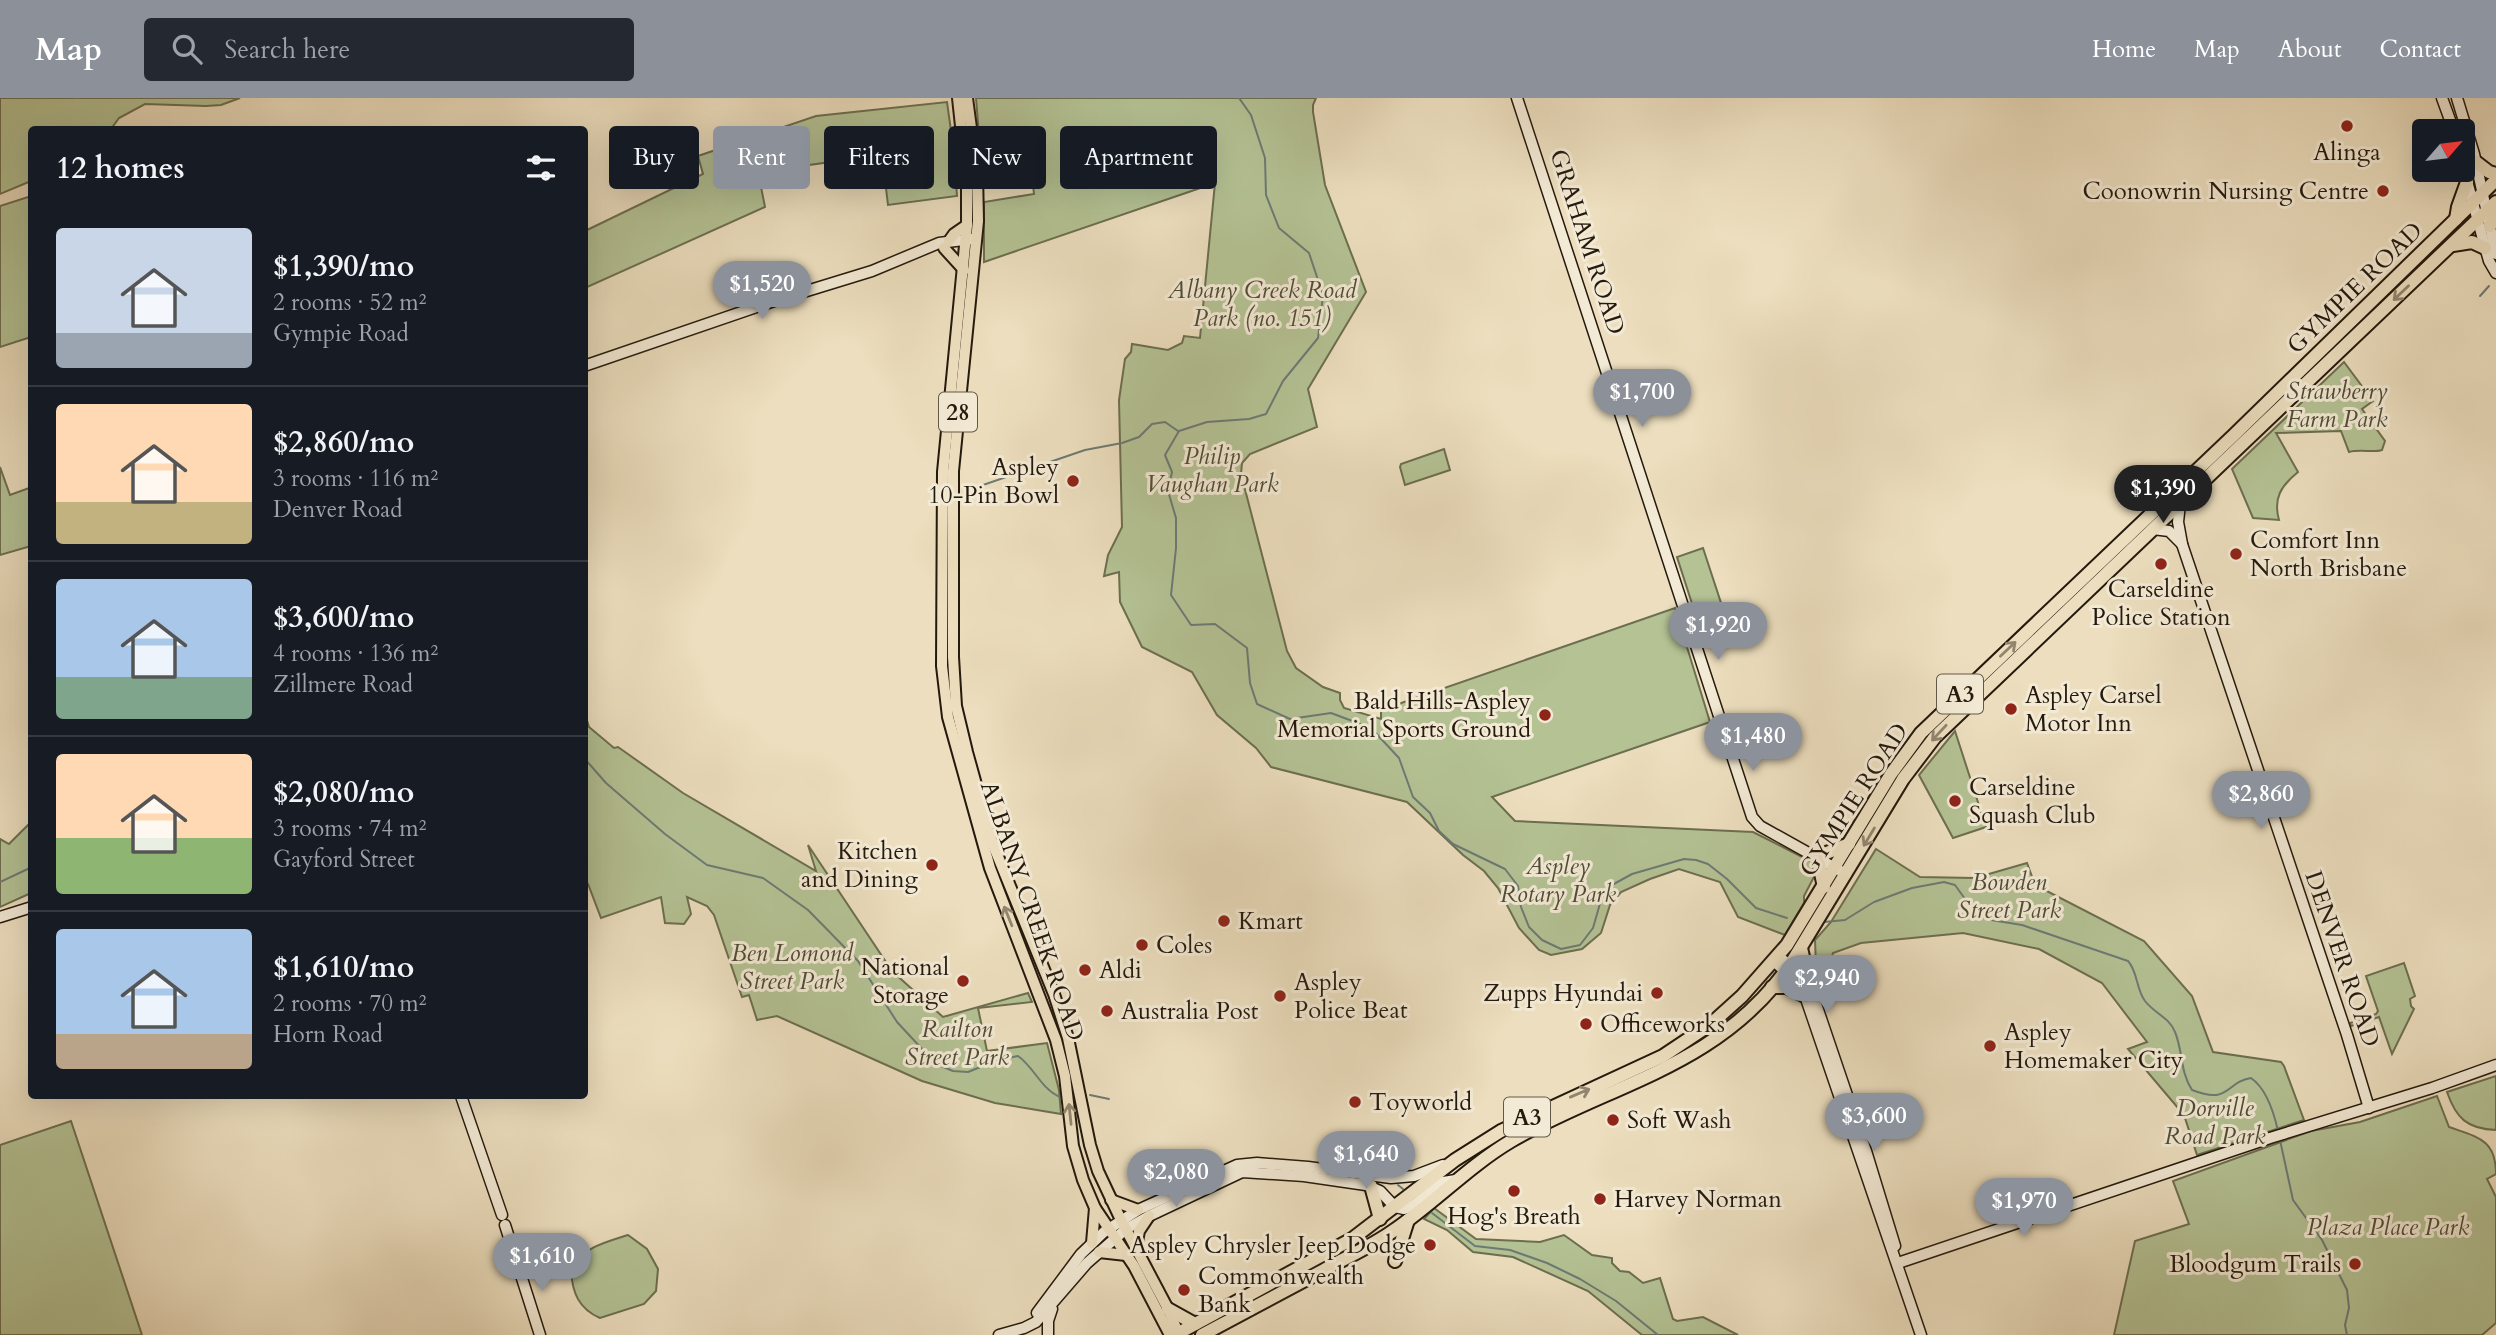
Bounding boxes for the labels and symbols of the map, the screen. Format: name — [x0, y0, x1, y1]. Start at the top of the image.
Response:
marker: Alinga — [2339, 118, 2355, 134]
north arrow — [2412, 119, 2474, 182]
place label: Alinga — [2313, 136, 2381, 169]
street label: GRAHAM ROAD — [1542, 145, 1632, 339]
place label: Coonowrin Nursing Centre — [2082, 175, 2369, 208]
marker: Coonowrin Nursing Centre — [2375, 183, 2391, 199]
street label: GYMPIE ROAD — [2280, 215, 2430, 361]
pin: $1,520 — [705, 262, 819, 321]
park label: Albany Creek Road Park (no. 151) — [1167, 274, 1358, 335]
one-way arrow — [2393, 284, 2410, 301]
pin: $1,700 — [1585, 370, 1699, 429]
park label: Strawberry Farm Park — [2286, 375, 2388, 436]
road number: 28 — [939, 392, 977, 432]
park label: Philip Vaughan Park — [1145, 440, 1279, 501]
place label: Aspley 10-Pin Bowl — [928, 451, 1059, 512]
pin: $1,390 — [2106, 466, 2220, 525]
marker: Aspley 10-Pin Bowl — [1065, 473, 1081, 489]
place label: Comfort Inn North Brisbane — [2250, 524, 2407, 585]
marker: Comfort Inn North Brisbane — [2228, 546, 2244, 562]
marker: Carseldine Police Station — [2153, 556, 2169, 572]
place label: Carseldine Police Station — [2091, 573, 2231, 634]
pin: $1,920 — [1661, 602, 1775, 662]
one-way arrow — [1999, 640, 2016, 657]
road number: A3 — [1937, 674, 1983, 714]
place label: Aspley Carsel Motor Inn — [2025, 679, 2162, 740]
place label: Bald Hills-Aspley Memorial Sports Ground — [1277, 685, 1531, 746]
marker: Aspley Carsel Motor Inn — [2003, 701, 2019, 717]
marker: Bald Hills-Aspley Memorial Sports Ground — [1537, 707, 1553, 723]
pin: $1,480 — [1696, 714, 1810, 773]
street label: GYMPIE ROAD — [1792, 717, 1916, 883]
one-way arrow — [1930, 724, 1947, 741]
place label: Carseldine Squash Club — [1969, 771, 2096, 832]
pin: $2,860 — [2204, 772, 2318, 831]
street label: ALBANY CREEK ROAD — [972, 777, 1092, 1045]
marker: Carseldine Squash Club — [1947, 793, 1963, 809]
one-way arrow — [1862, 826, 1876, 846]
place label: Kitchen and Dining — [801, 835, 919, 896]
park label: Aspley Rotary Park — [1500, 850, 1616, 911]
marker: Kitchen and Dining — [924, 857, 940, 873]
park label: Bowden Street Park — [1957, 866, 2061, 927]
street label: DENVER ROAD — [2296, 867, 2388, 1051]
place label: Kmart — [1238, 905, 1303, 938]
one-way arrow — [1001, 906, 1014, 928]
marker: Kmart — [1216, 913, 1232, 929]
place label: Coles — [1156, 929, 1212, 962]
park label: Ben Lomond Street Park — [731, 937, 854, 998]
marker: Coles — [1134, 937, 1150, 953]
place label: National Storage — [861, 951, 949, 1012]
place label: Aldi — [1099, 954, 1142, 987]
pin: $2,940 — [1770, 956, 1884, 1015]
marker: Aldi — [1077, 962, 1093, 978]
place label: Aspley Police Beat — [1294, 966, 1408, 1027]
marker: National Storage — [955, 973, 971, 989]
place label: Zupps Hyundai — [1483, 977, 1643, 1010]
marker: Zupps Hyundai — [1649, 985, 1665, 1001]
marker: Aspley Police Beat — [1272, 988, 1288, 1004]
place label: Australia Post — [1121, 995, 1259, 1028]
marker: Australia Post — [1099, 1003, 1115, 1019]
place label: Officeworks — [1600, 1008, 1725, 1041]
park label: Railton Street Park — [905, 1013, 1009, 1074]
marker: Officeworks — [1578, 1016, 1594, 1032]
place label: Aspley Homemaker City — [2004, 1016, 2184, 1077]
marker: Aspley Homemaker City — [1982, 1038, 1998, 1054]
place label: Toyworld — [1369, 1086, 1472, 1119]
one-way arrow — [1569, 1086, 1590, 1099]
park label: Dorville Road Park — [2164, 1092, 2266, 1153]
marker: Toyworld — [1347, 1094, 1363, 1110]
pin: $3,600 — [1817, 1094, 1931, 1153]
road number: A3 — [1504, 1098, 1550, 1136]
one-way arrow — [1063, 1103, 1076, 1125]
place label: Soft Wash — [1627, 1104, 1731, 1137]
marker: Soft Wash — [1605, 1112, 1621, 1128]
pin: $1,640 — [1309, 1132, 1423, 1191]
pin: $2,080 — [1119, 1150, 1233, 1209]
pin: $1,970 — [1967, 1178, 2081, 1238]
marker: Hog's Breath — [1506, 1183, 1522, 1199]
place label: Harvey Norman — [1614, 1183, 1782, 1216]
marker: Harvey Norman — [1592, 1191, 1608, 1207]
place label: Hog's Breath — [1447, 1200, 1581, 1233]
park label: Plaza Place Park — [2307, 1211, 2469, 1244]
place label: Aspley Chrysler Jeep Dodge — [1130, 1229, 1416, 1262]
pin: $1,610 — [485, 1234, 599, 1293]
marker: Aspley Chrysler Jeep Dodge — [1422, 1237, 1438, 1253]
place label: Bloodgum Trails — [2169, 1248, 2341, 1281]
marker: Bloodgum Trails — [2347, 1256, 2363, 1272]
place label: Commonwealth Bank — [1198, 1260, 1364, 1321]
marker: Commonwealth Bank — [1176, 1282, 1192, 1298]

